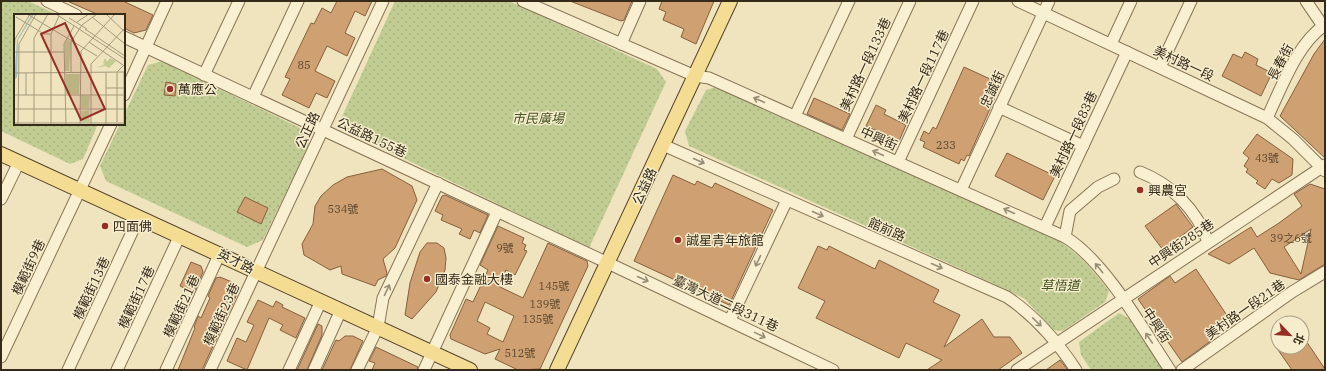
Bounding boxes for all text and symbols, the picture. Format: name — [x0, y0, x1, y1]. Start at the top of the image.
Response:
inset map — [14, 14, 125, 125]
street label: 美村路一段133巷 — [836, 15, 895, 114]
street label: 美村路一段117巷 — [894, 27, 953, 126]
street label: 長春街 — [1264, 41, 1297, 83]
street label: 美村路一段 — [1151, 42, 1217, 85]
house number: 85 — [297, 58, 311, 72]
street label: 忠誠街 — [977, 68, 1008, 110]
place label: 萬應公 — [178, 81, 217, 98]
marker: 萬應公 — [165, 84, 175, 94]
street label: 美村路一段83巷 — [1046, 88, 1101, 180]
one-way arrow — [753, 96, 765, 103]
street label: 公正路 — [292, 109, 323, 151]
park label: 市民廣場 — [512, 110, 566, 127]
street label: 公益路155巷 — [334, 114, 410, 161]
street label: 中興街 — [858, 123, 900, 154]
house number: 233 — [936, 138, 956, 152]
one-way arrow — [872, 149, 884, 156]
house number: 43號 — [1255, 151, 1279, 165]
one-way arrow — [693, 158, 705, 165]
street label: 公益路 — [629, 165, 660, 207]
place label: 興農宮 — [1148, 182, 1187, 199]
marker: 興農宮 — [1135, 185, 1145, 195]
house number: 534號 — [328, 202, 358, 216]
one-way arrow — [1004, 207, 1016, 214]
one-way arrow — [811, 211, 823, 218]
street label: 館前路 — [866, 214, 908, 245]
street label: 中興街285巷 — [1145, 215, 1217, 272]
place label: 四面佛 — [113, 218, 152, 235]
marker: 四面佛 — [100, 221, 110, 231]
house number: 39之6號 — [1270, 231, 1312, 245]
place label: 誠星青年旅館 — [686, 232, 764, 249]
marker: 誠星青年旅館 — [673, 235, 683, 245]
street label: 模範街9巷 — [8, 237, 49, 298]
house number: 9號 — [496, 241, 514, 255]
street label: 英才路 — [215, 246, 257, 277]
street label: 模範街13巷 — [69, 254, 113, 322]
one-way arrow — [754, 255, 761, 267]
street label: 模範街17巷 — [114, 263, 158, 331]
one-way arrow — [930, 263, 942, 270]
one-way arrow — [1095, 263, 1104, 274]
place label: 國泰金融大樓 — [435, 271, 513, 288]
street label: 模範街21巷 — [159, 272, 203, 340]
street label: 臺灣大道二段311巷 — [670, 272, 781, 335]
marker: 國泰金融大樓 — [422, 274, 432, 284]
one-way arrow — [637, 276, 649, 283]
street label: 美村路一段21巷 — [1202, 276, 1289, 343]
park label: 草悟道 — [1040, 277, 1081, 294]
house number: 145號 — [539, 279, 569, 293]
street label: 模範街23巷 — [199, 280, 243, 348]
one-way arrow — [384, 284, 391, 296]
house number: 139號 — [530, 297, 560, 311]
street label: 中興街 — [1139, 304, 1175, 346]
house number: 135號 — [523, 312, 553, 326]
north arrow — [1270, 315, 1310, 355]
one-way arrow — [1032, 317, 1042, 326]
text: 北 — [1290, 331, 1308, 347]
one-way arrow — [754, 332, 766, 339]
one-way arrow — [1145, 332, 1153, 343]
house number: 512號 — [505, 346, 535, 360]

